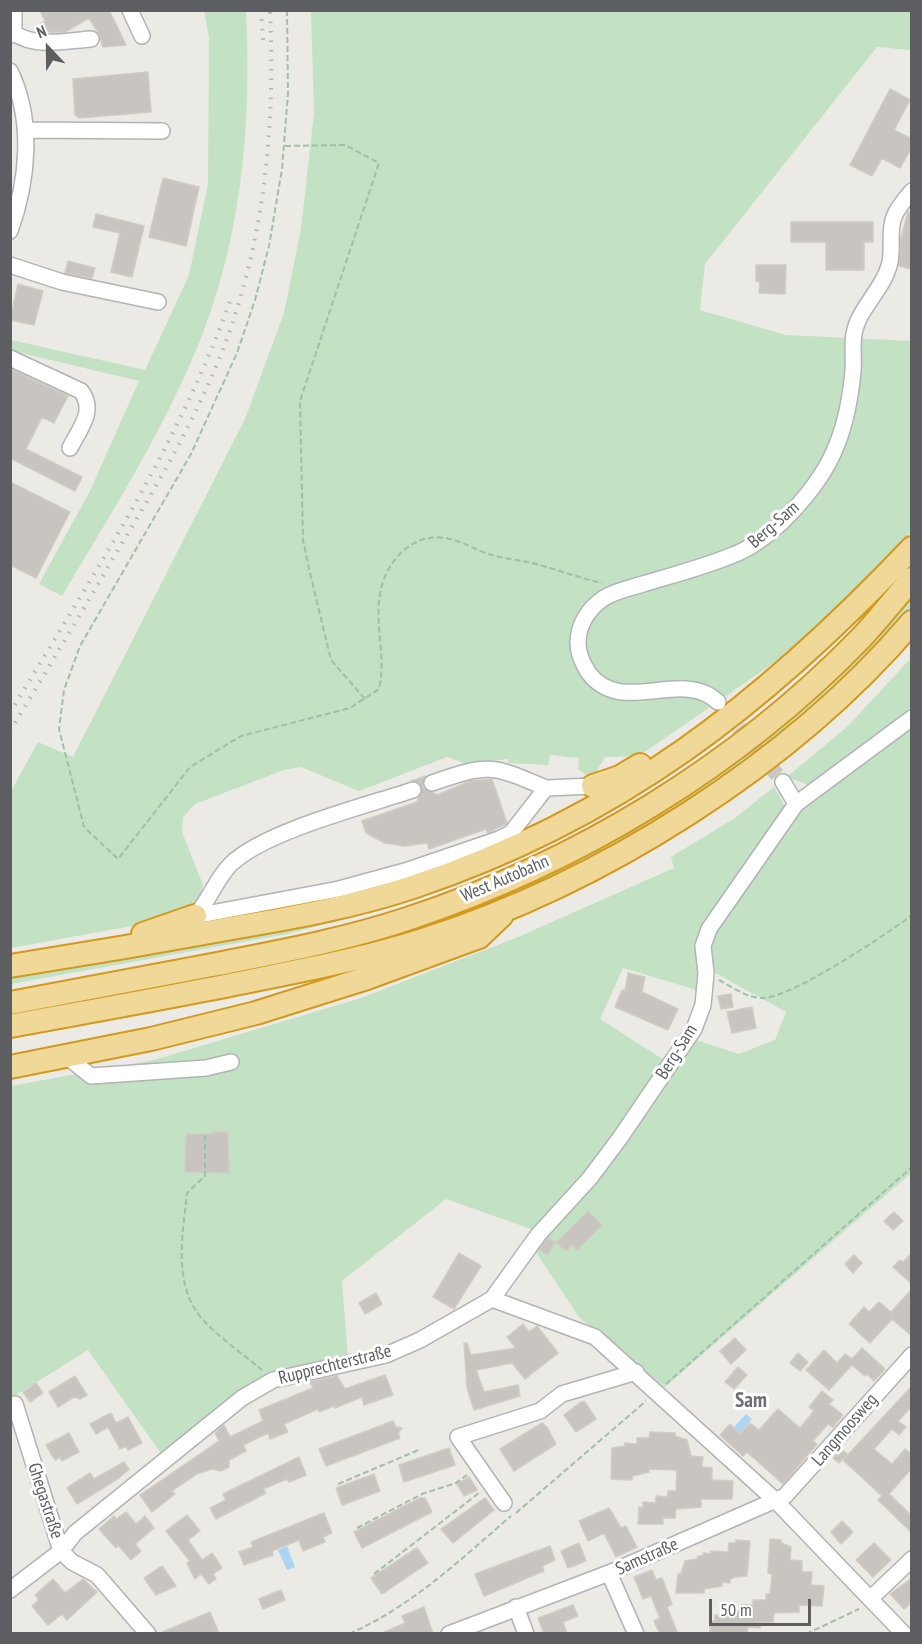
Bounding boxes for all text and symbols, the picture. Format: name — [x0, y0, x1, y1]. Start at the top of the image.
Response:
north arrow — [18, 18, 78, 78]
text: N — [33, 20, 49, 42]
street label: Berg-Sam — [744, 497, 804, 553]
street label: West Autobahn — [458, 851, 552, 907]
street label: Berg-Sam — [652, 1021, 702, 1083]
street label: Rupprechterstraße — [276, 1341, 394, 1389]
district label: Sam — [735, 1388, 767, 1414]
street label: Langmoosweg — [808, 1389, 882, 1471]
street label: Ghegastraße — [23, 1460, 67, 1542]
street label: Samstraße — [612, 1534, 682, 1580]
scale bar — [712, 1587, 814, 1625]
text: 50 m — [720, 1598, 752, 1621]

